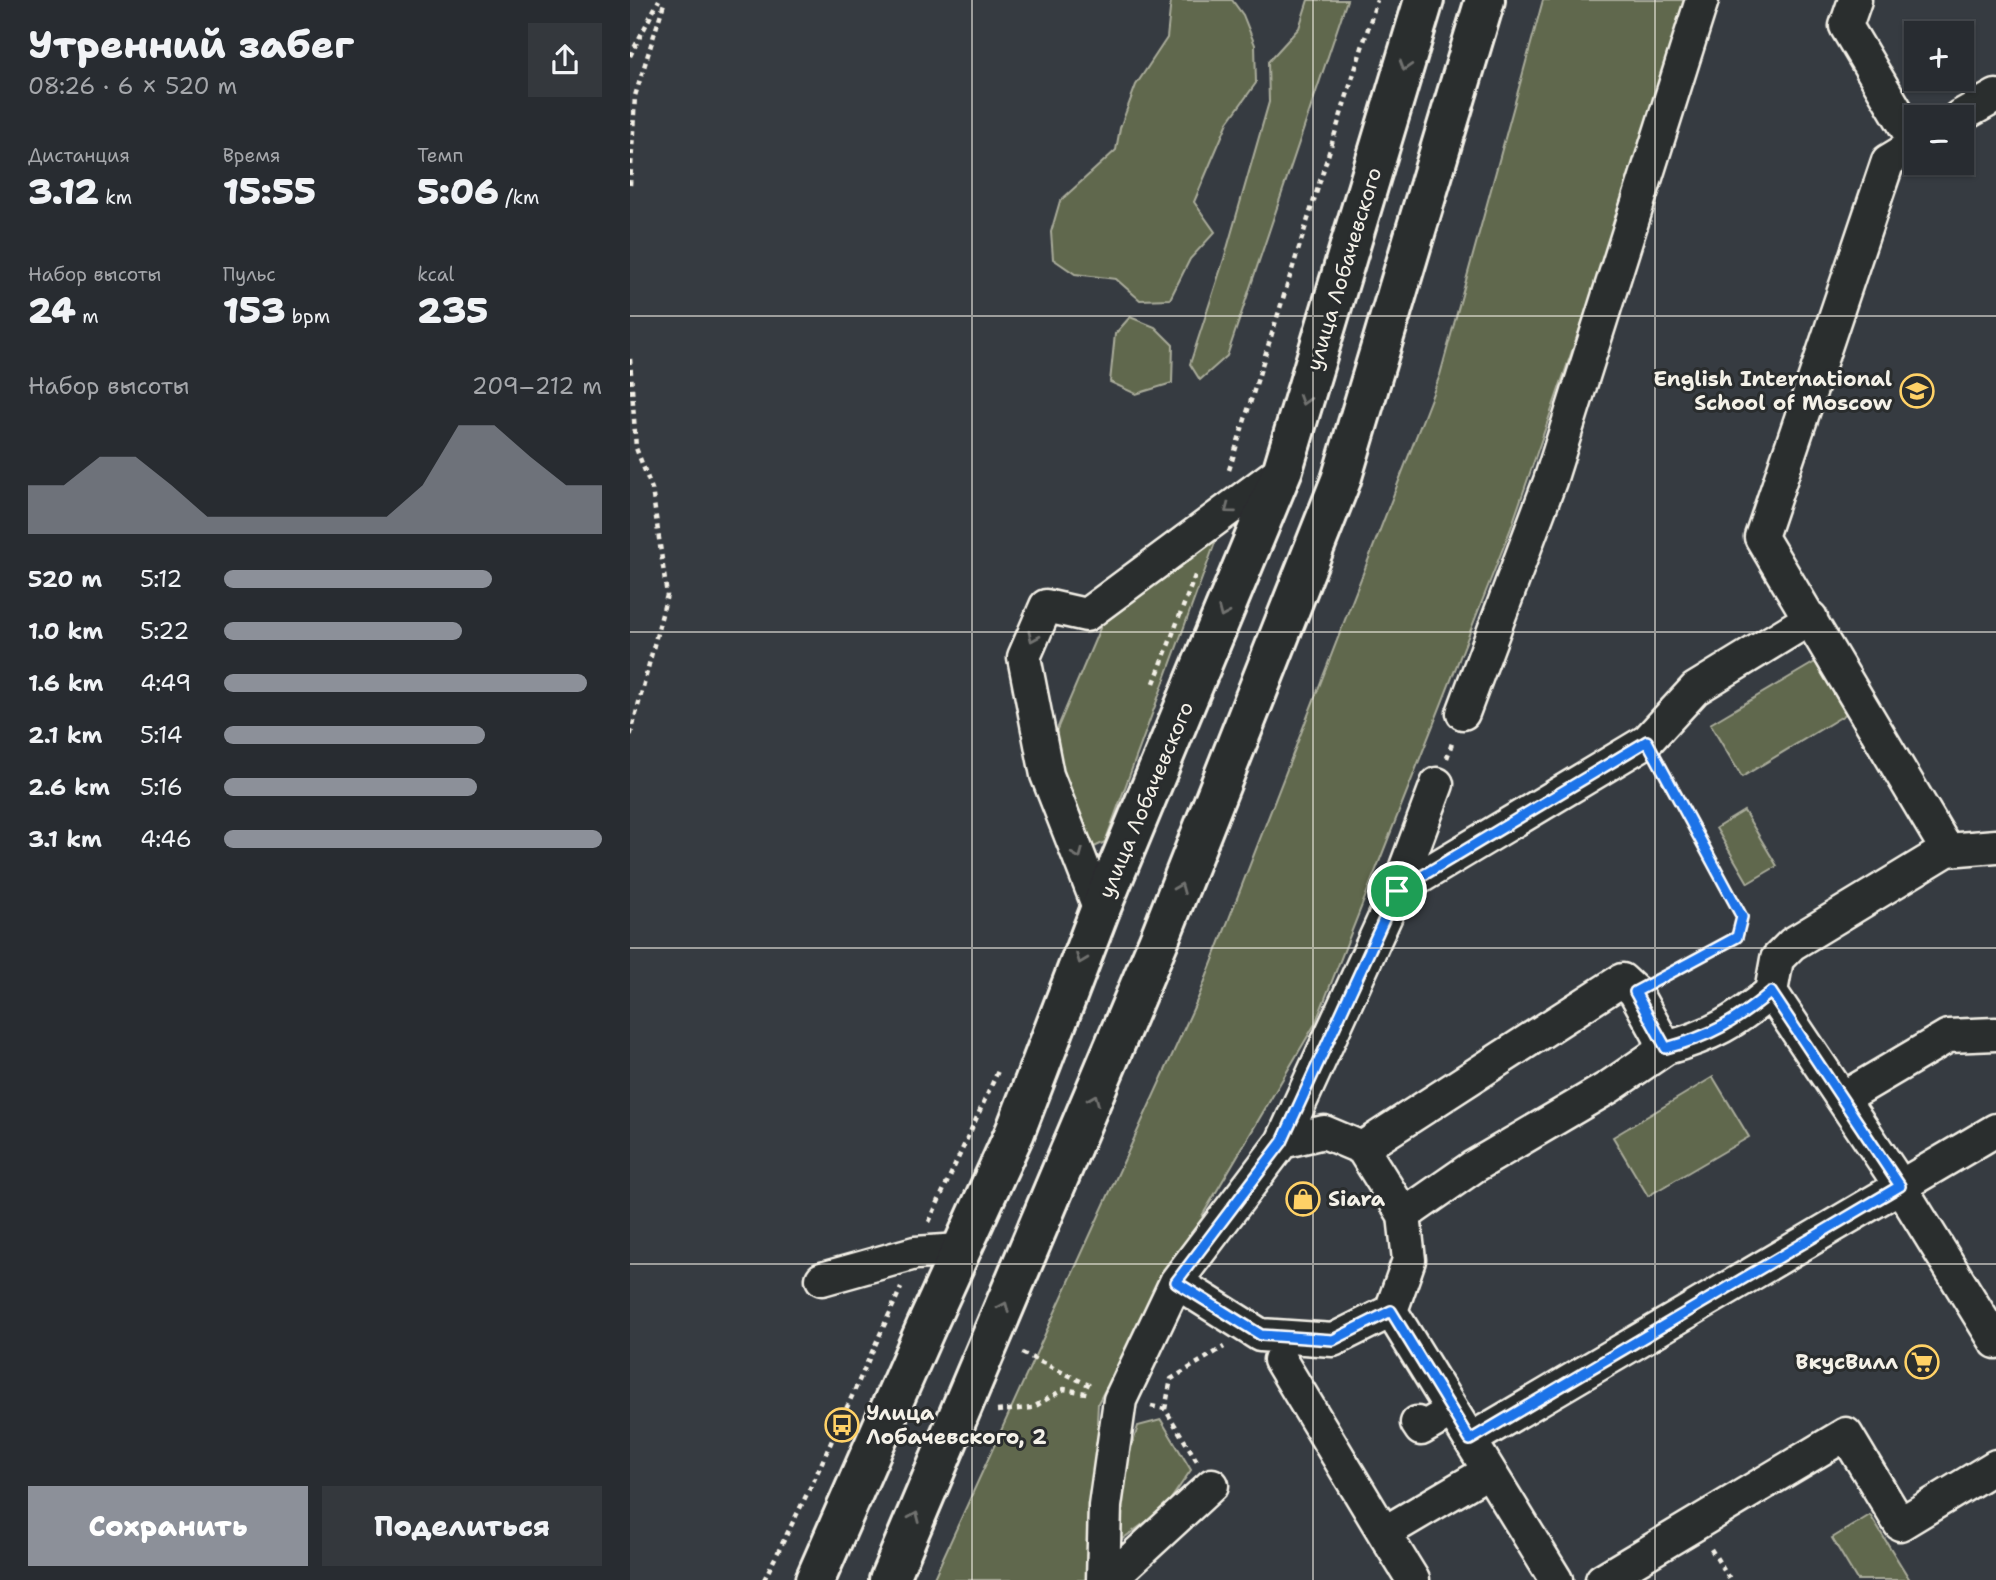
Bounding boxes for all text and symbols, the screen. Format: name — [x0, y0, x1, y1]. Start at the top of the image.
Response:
text: Утренний забег — [28, 19, 354, 70]
map controls — [1904, 21, 1974, 175]
button: + — [1904, 21, 1974, 91]
button: share — [528, 23, 602, 97]
one-way arrow — [1399, 59, 1414, 71]
text: 08:26 · 6 × 520 m — [28, 71, 237, 101]
button: − — [1904, 105, 1974, 175]
text: Дистанция — [28, 143, 130, 168]
text: Время — [223, 143, 281, 168]
text: Темп — [417, 143, 463, 168]
street label: улица Лобачевского — [1300, 164, 1388, 374]
text: 3.12 — [28, 168, 99, 215]
text: 15:55 — [223, 168, 316, 215]
text: 5:06 — [417, 168, 499, 215]
text: km — [99, 185, 132, 210]
text: /km — [499, 185, 539, 210]
text: Набор высоты — [28, 262, 161, 287]
text: Пульс — [223, 262, 276, 287]
text: kcal — [417, 262, 454, 287]
text: 24 — [28, 287, 76, 334]
text: 153 — [223, 287, 285, 334]
text: 235 — [417, 287, 488, 334]
text: m — [76, 304, 99, 329]
text: bpm — [285, 304, 330, 329]
place label: English International School of Moscow — [1653, 365, 1892, 417]
text: Набор высоты — [28, 371, 189, 401]
text: 209–212 m — [472, 371, 602, 401]
school or university icon: English International School of Moscow — [1898, 372, 1936, 410]
one-way arrow — [1298, 394, 1312, 406]
one-way arrow — [1224, 501, 1236, 513]
text: 520 m — [28, 564, 102, 594]
text: 5:12 — [140, 564, 182, 594]
one-way arrow — [1218, 606, 1232, 618]
text: 1.0 km — [28, 616, 103, 646]
text: 5:22 — [140, 616, 189, 646]
one-way arrow — [1027, 629, 1041, 642]
text: 1.6 km — [28, 668, 103, 698]
text: 4:49 — [140, 668, 191, 698]
street label: улица Лобачевского — [1092, 697, 1200, 903]
text: 2.1 km — [28, 720, 102, 750]
text: 5:14 — [140, 720, 183, 750]
text: 2.6 km — [28, 772, 110, 802]
text: 5:16 — [140, 772, 183, 802]
text: 3.1 km — [28, 824, 102, 854]
text: 4:46 — [140, 824, 192, 854]
one-way arrow — [1070, 847, 1084, 859]
pin — [1367, 861, 1427, 921]
icon: arrive — [1378, 872, 1416, 910]
one-way arrow — [1171, 883, 1185, 895]
one-way arrow — [1075, 953, 1089, 965]
one-way arrow — [1085, 1093, 1099, 1105]
shop icon: Siara — [1284, 1180, 1322, 1218]
place label: Siara — [1328, 1185, 1386, 1213]
one-way arrow — [995, 1302, 1009, 1314]
supermarket icon: ВкусВилл — [1903, 1343, 1941, 1381]
place label: ВкусВилл — [1796, 1348, 1898, 1376]
place label: Улица Лобачевского, 2 — [866, 1399, 1047, 1451]
bus stop icon: Улица Лобачевского, 2 — [823, 1406, 861, 1444]
button: Сохранить — [28, 1486, 308, 1566]
button: Поделиться — [322, 1486, 602, 1566]
one-way arrow — [907, 1512, 921, 1524]

